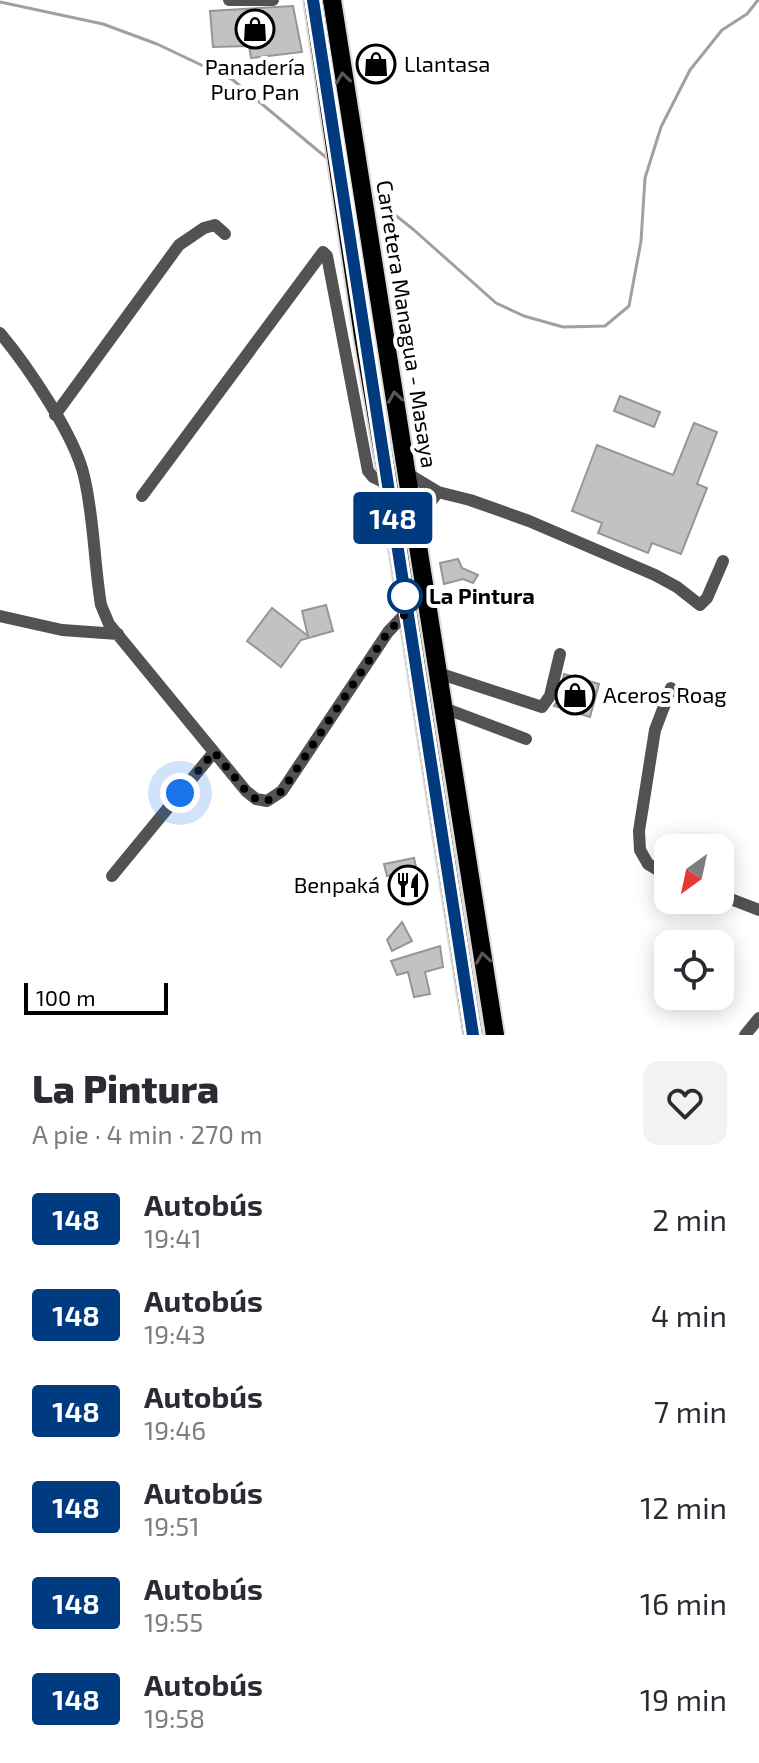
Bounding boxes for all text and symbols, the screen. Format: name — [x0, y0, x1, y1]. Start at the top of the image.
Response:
shop icon: Panadería Puro Pan — [234, 8, 276, 50]
shop icon: Llantasa — [355, 43, 397, 85]
place label: Llantasa — [404, 50, 490, 76]
place label: Panadería Puro Pan — [205, 53, 305, 104]
one-way arrow — [335, 71, 352, 85]
street label: Carretera Managua - Masaya — [372, 178, 444, 470]
one-way arrow — [387, 390, 404, 404]
line badge: 148 — [347, 492, 439, 544]
text: 148 — [369, 501, 417, 535]
marker: La Pintura — [388, 579, 422, 613]
place label: La Pintura — [429, 582, 535, 608]
shop icon: Aceros Roag — [554, 674, 596, 716]
place label: Aceros Roag — [603, 681, 727, 707]
your location — [160, 773, 200, 813]
north arrow — [654, 834, 734, 914]
map controls — [654, 834, 734, 1010]
restaurant icon: Benpaká — [387, 864, 429, 906]
place label: Benpaká — [294, 871, 380, 897]
button: locate — [654, 930, 734, 1010]
one-way arrow — [475, 951, 492, 965]
scale bar — [24, 979, 168, 1015]
text: 100 m — [36, 984, 95, 1010]
button: heart — [643, 1061, 727, 1145]
text: La Pintura — [32, 1065, 219, 1111]
text: A pie · 4 min · 270 m — [32, 1118, 263, 1149]
text: Autobús — [144, 1186, 263, 1222]
text: 2 min — [652, 1201, 727, 1237]
text: 148 — [52, 1202, 100, 1236]
text: 19:41 — [144, 1222, 202, 1253]
text: Autobús — [144, 1282, 263, 1318]
text: 4 min — [651, 1297, 727, 1333]
text: 148 — [52, 1298, 100, 1332]
text: 19:43 — [144, 1318, 206, 1349]
text: Autobús — [144, 1378, 263, 1414]
text: 7 min — [654, 1393, 727, 1429]
text: 148 — [52, 1394, 100, 1428]
text: 19:46 — [144, 1414, 206, 1445]
text: Autobús — [144, 1474, 263, 1510]
text: 12 min — [640, 1489, 727, 1525]
text: 148 — [52, 1490, 100, 1524]
text: 19:51 — [144, 1510, 200, 1541]
text: Autobús — [144, 1570, 263, 1606]
text: 16 min — [640, 1585, 727, 1621]
text: 148 — [52, 1586, 100, 1620]
text: 19:55 — [144, 1606, 203, 1637]
text: Autobús — [144, 1666, 263, 1702]
text: 19 min — [640, 1681, 727, 1717]
text: 148 — [52, 1682, 100, 1716]
text: 19:58 — [144, 1702, 205, 1733]

